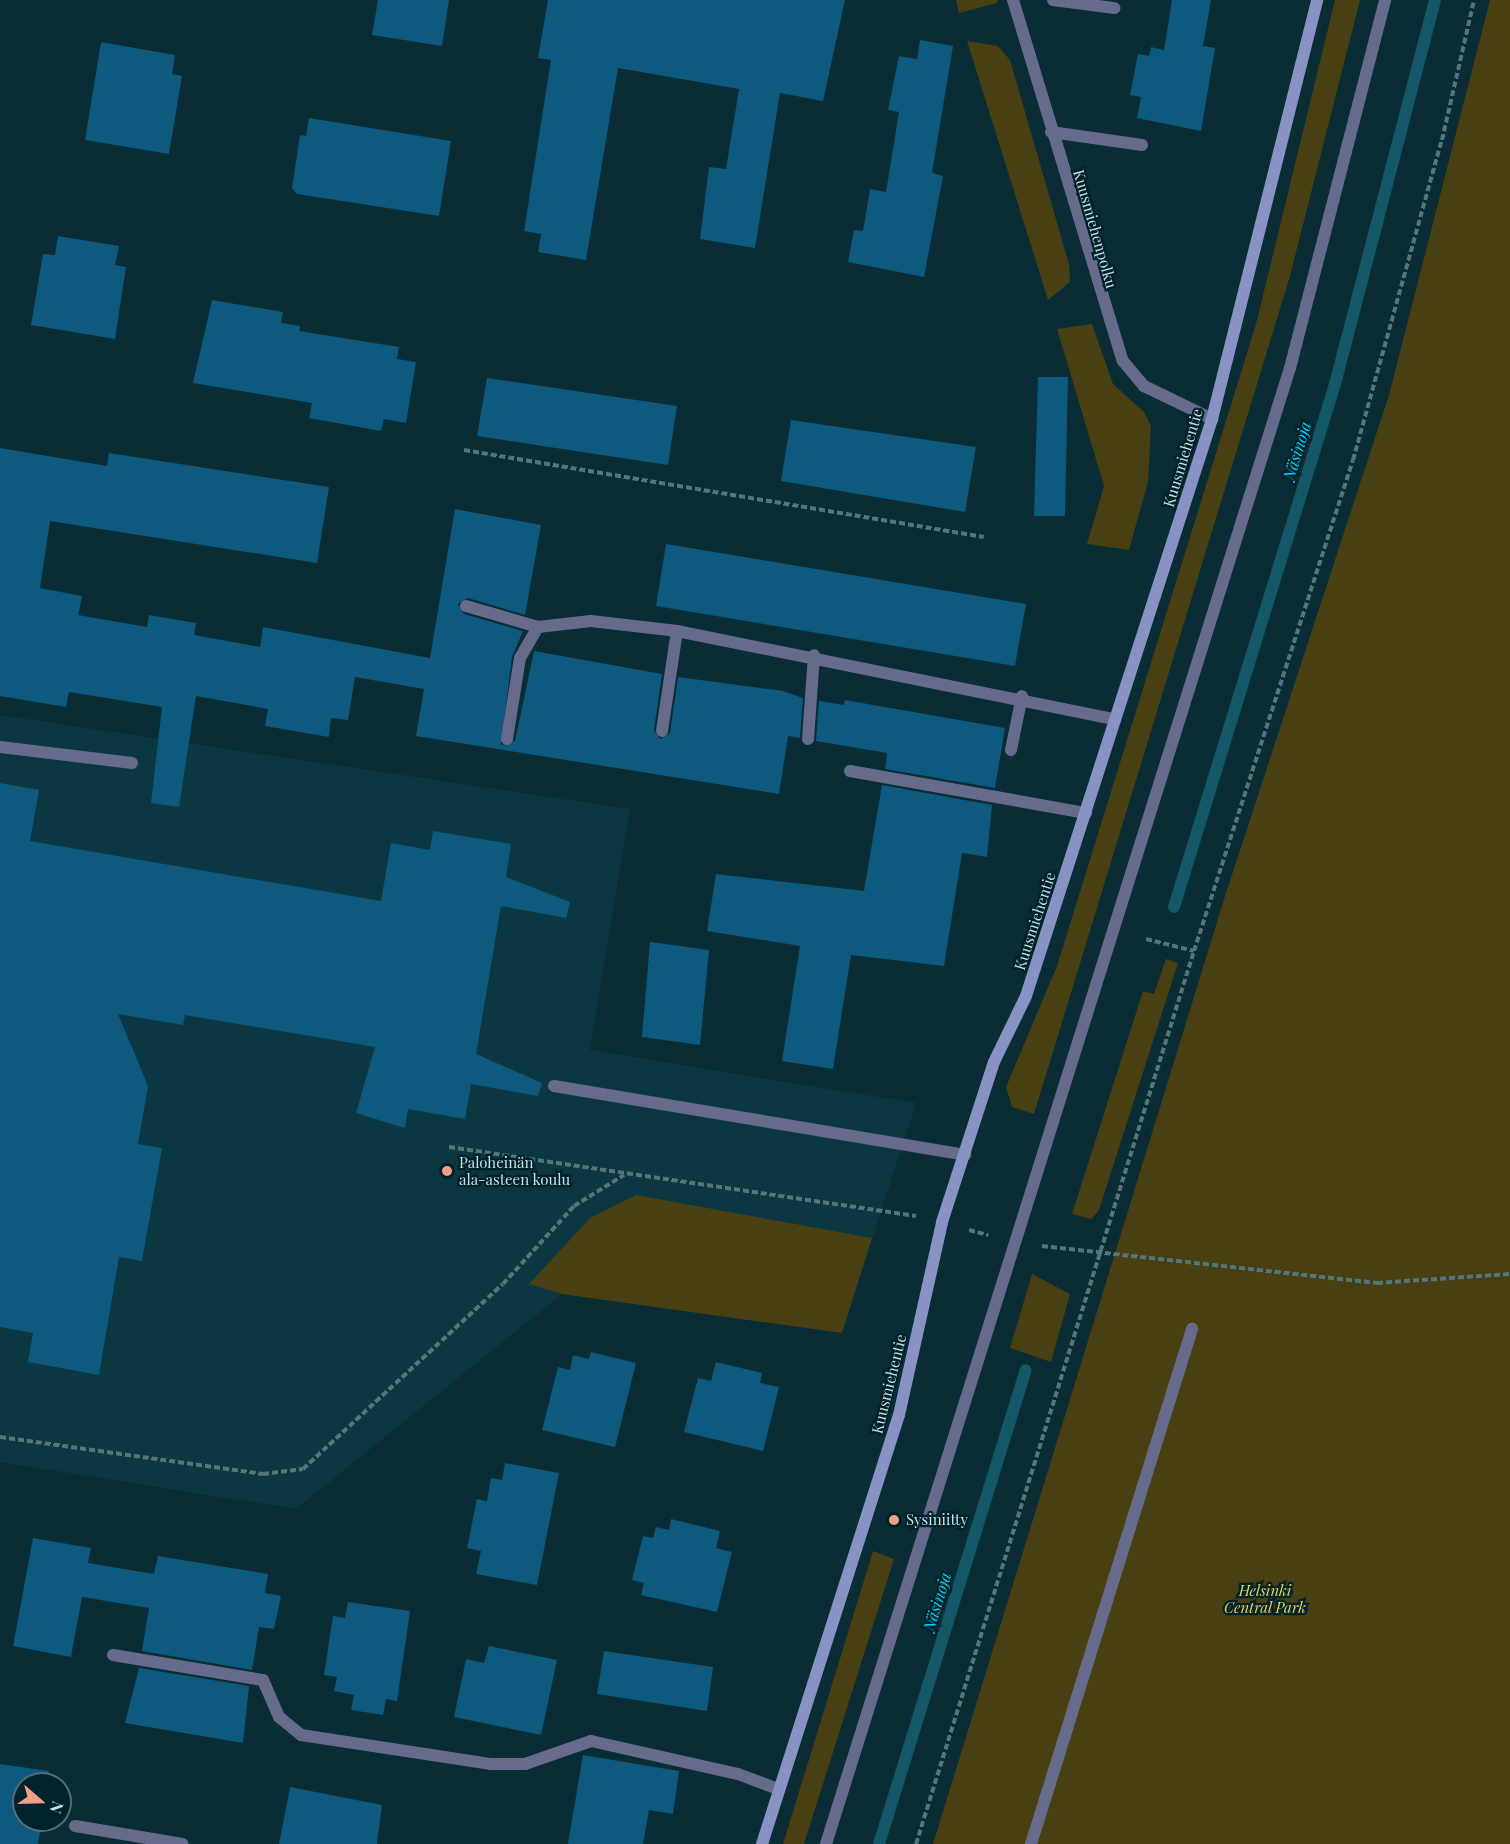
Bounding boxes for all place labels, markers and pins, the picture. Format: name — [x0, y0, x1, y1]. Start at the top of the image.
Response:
place label: Paloheinän ala-asteen koulu — [459, 1153, 571, 1188]
marker: Paloheinän ala-asteen koulu — [440, 1164, 454, 1178]
place label: Sysiniitty — [906, 1511, 968, 1529]
marker: Sysiniitty — [887, 1513, 901, 1527]

